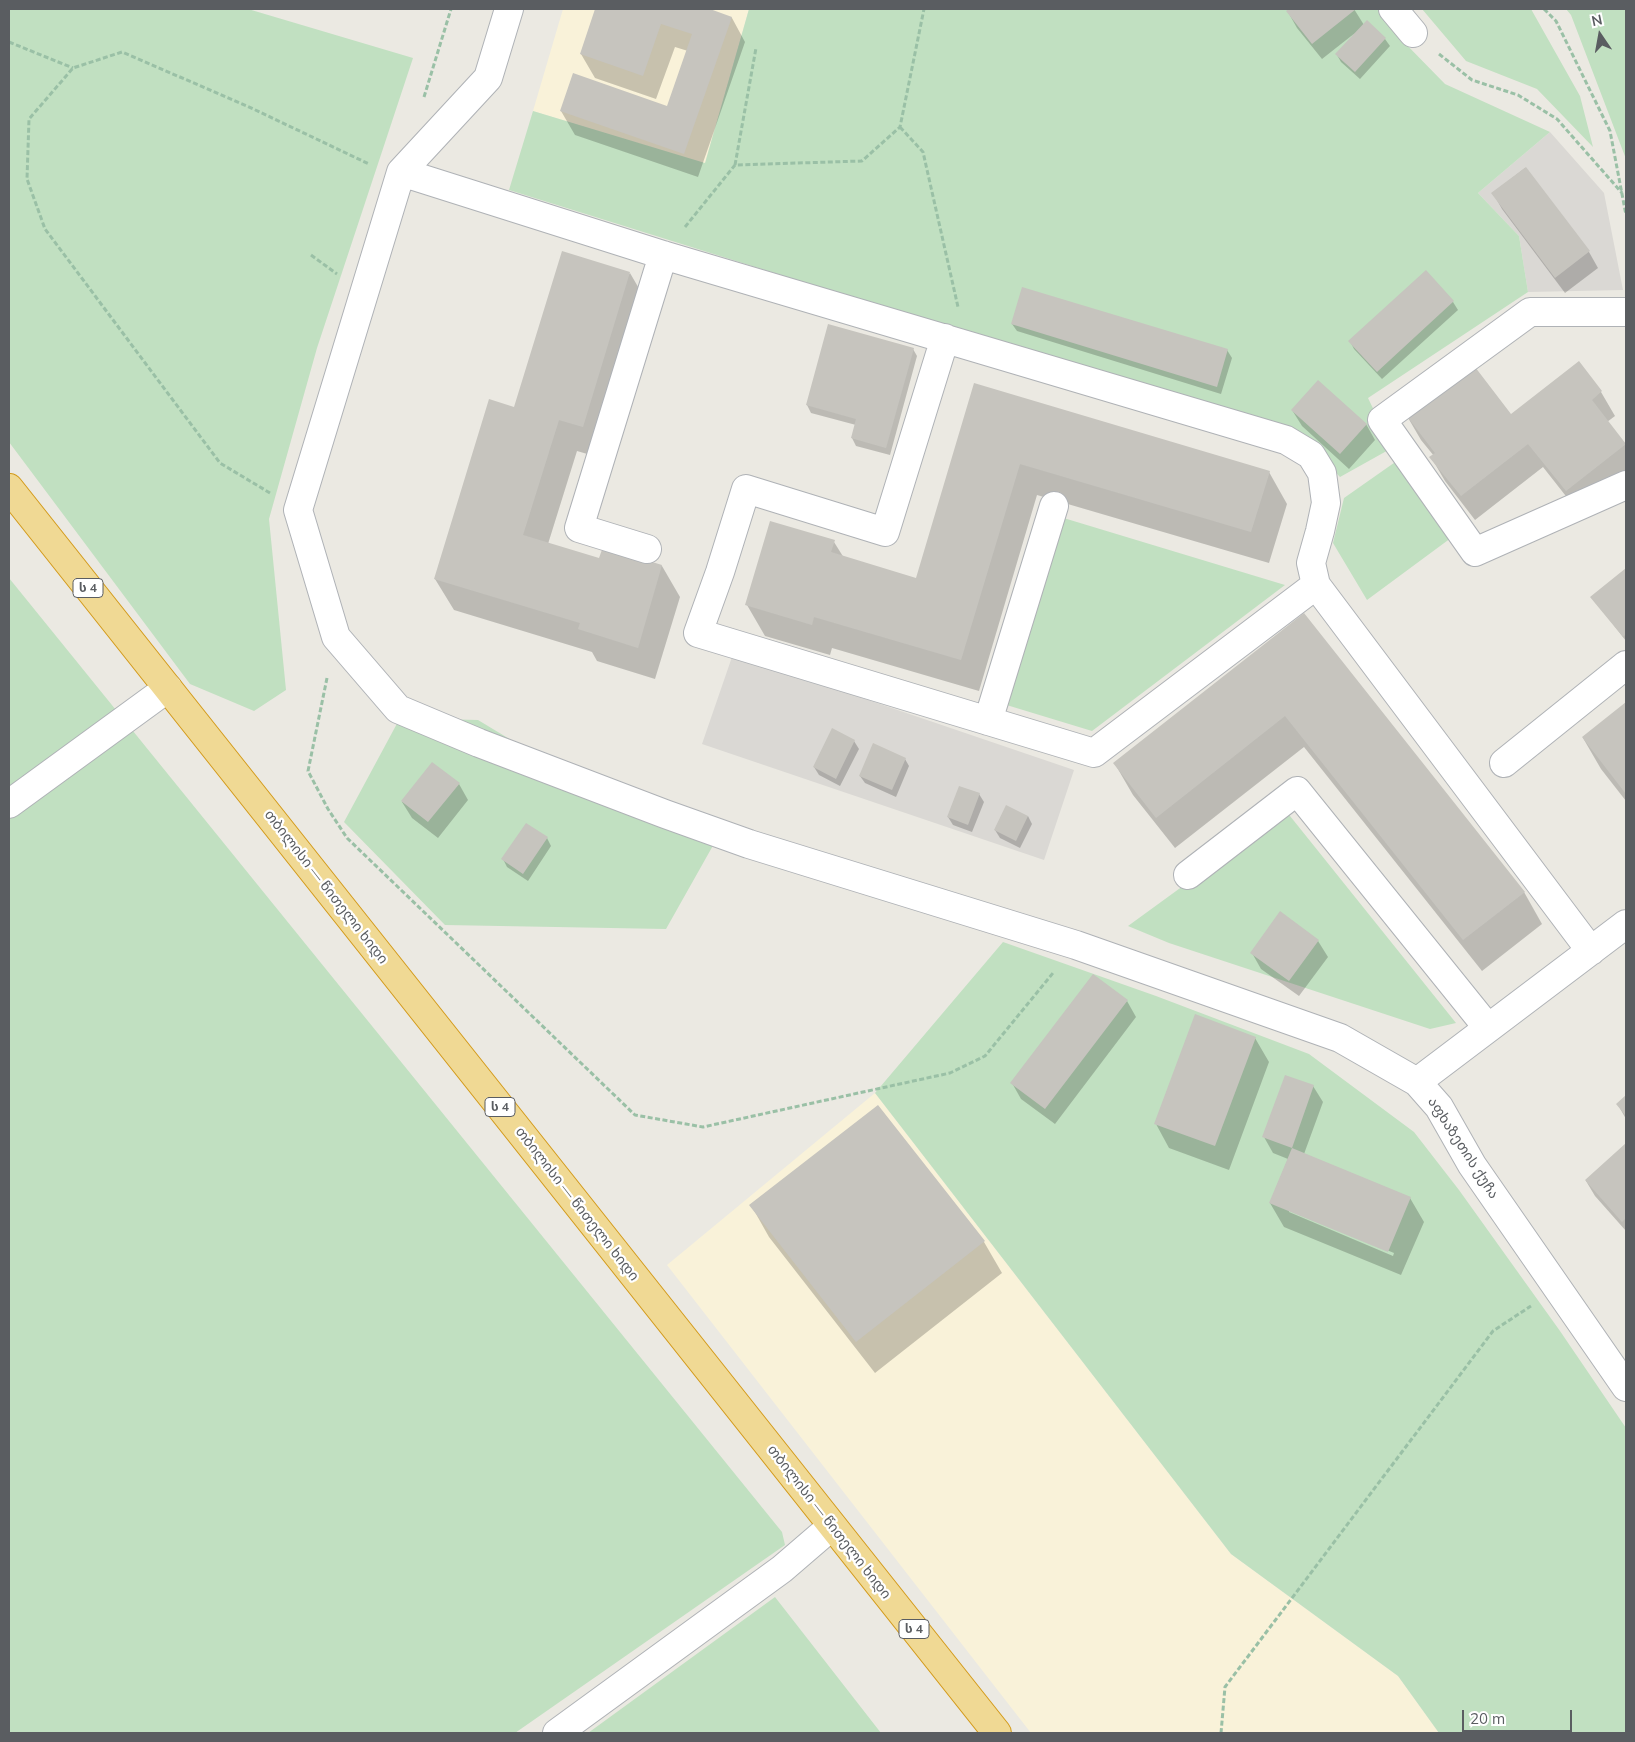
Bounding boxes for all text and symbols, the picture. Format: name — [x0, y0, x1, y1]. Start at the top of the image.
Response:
north arrow — [1575, 10, 1625, 60]
text: N — [1590, 10, 1604, 30]
road number: ს 4 — [73, 578, 103, 598]
street label: თბილისი — წითელი ხიდი — [261, 807, 391, 967]
street label: აფხაზეთის ქუჩა — [1424, 1094, 1502, 1202]
road number: ს 4 — [485, 1098, 515, 1116]
street label: თბილისი — წითელი ხიდი — [512, 1124, 642, 1284]
street label: თბილისი — წითელი ხიდი — [764, 1442, 894, 1602]
road number: ს 4 — [899, 1620, 929, 1638]
scale bar — [1465, 1700, 1575, 1732]
text: 20 m — [1470, 1709, 1505, 1728]

